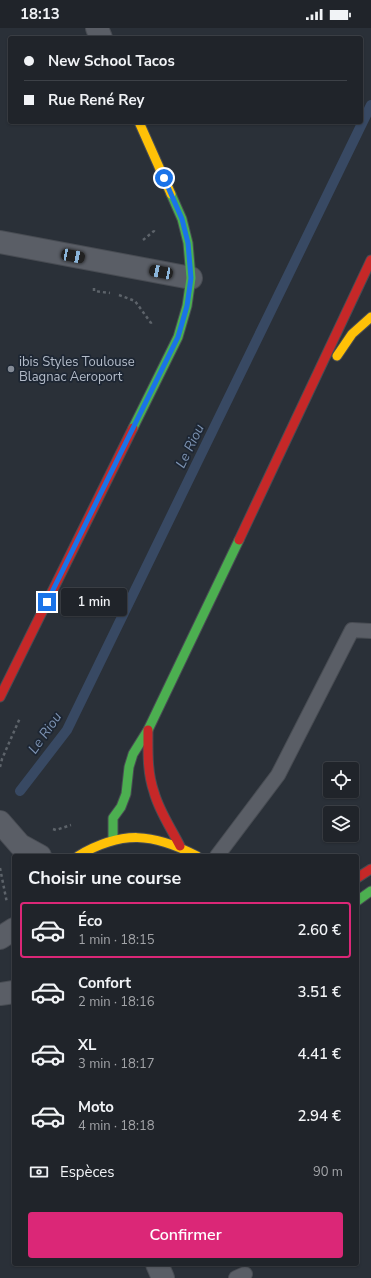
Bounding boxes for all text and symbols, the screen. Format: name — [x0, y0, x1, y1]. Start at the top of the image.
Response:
text: 18:13 — [20, 4, 60, 24]
text: New School Tacos — [48, 51, 175, 71]
text: Rue René Rey — [48, 90, 144, 110]
route start — [155, 169, 173, 187]
car — [60, 248, 86, 264]
car — [148, 264, 174, 280]
place label: ibis Styles Toulouse Blagnac Aeroport — [19, 353, 135, 386]
marker: ibis Styles Toulouse Blagnac Aeroport — [6, 364, 16, 374]
water label: Le Riou — [171, 421, 209, 471]
callout: 1 min — [61, 588, 127, 616]
route end — [38, 593, 56, 611]
text: 1 min — [77, 593, 111, 611]
water label: Le Riou — [24, 708, 66, 758]
map controls — [323, 762, 359, 842]
button: locate — [323, 762, 359, 798]
button: layers — [323, 806, 359, 842]
text: Choisir une course — [28, 866, 181, 890]
text: Éco — [78, 911, 102, 931]
icon: car — [30, 912, 66, 948]
text: 2.60 € — [297, 920, 341, 940]
text: 1 min · 18:15 — [78, 931, 154, 949]
text: Confort — [78, 973, 131, 993]
icon: car — [30, 974, 66, 1010]
text: 3.51 € — [297, 982, 341, 1002]
text: 2 min · 18:16 — [78, 993, 154, 1011]
text: XL — [78, 1035, 97, 1055]
icon: car — [30, 1036, 66, 1072]
text: 4.41 € — [297, 1044, 341, 1064]
text: 3 min · 18:17 — [78, 1055, 154, 1073]
text: Moto — [78, 1097, 114, 1117]
icon: car — [30, 1098, 66, 1134]
text: 2.94 € — [297, 1106, 341, 1126]
text: 4 min · 18:18 — [78, 1117, 154, 1135]
icon: cash — [28, 1161, 50, 1183]
text: Espèces — [60, 1162, 115, 1182]
text: 90 m — [313, 1163, 343, 1181]
button: Confirmer — [28, 1212, 343, 1258]

